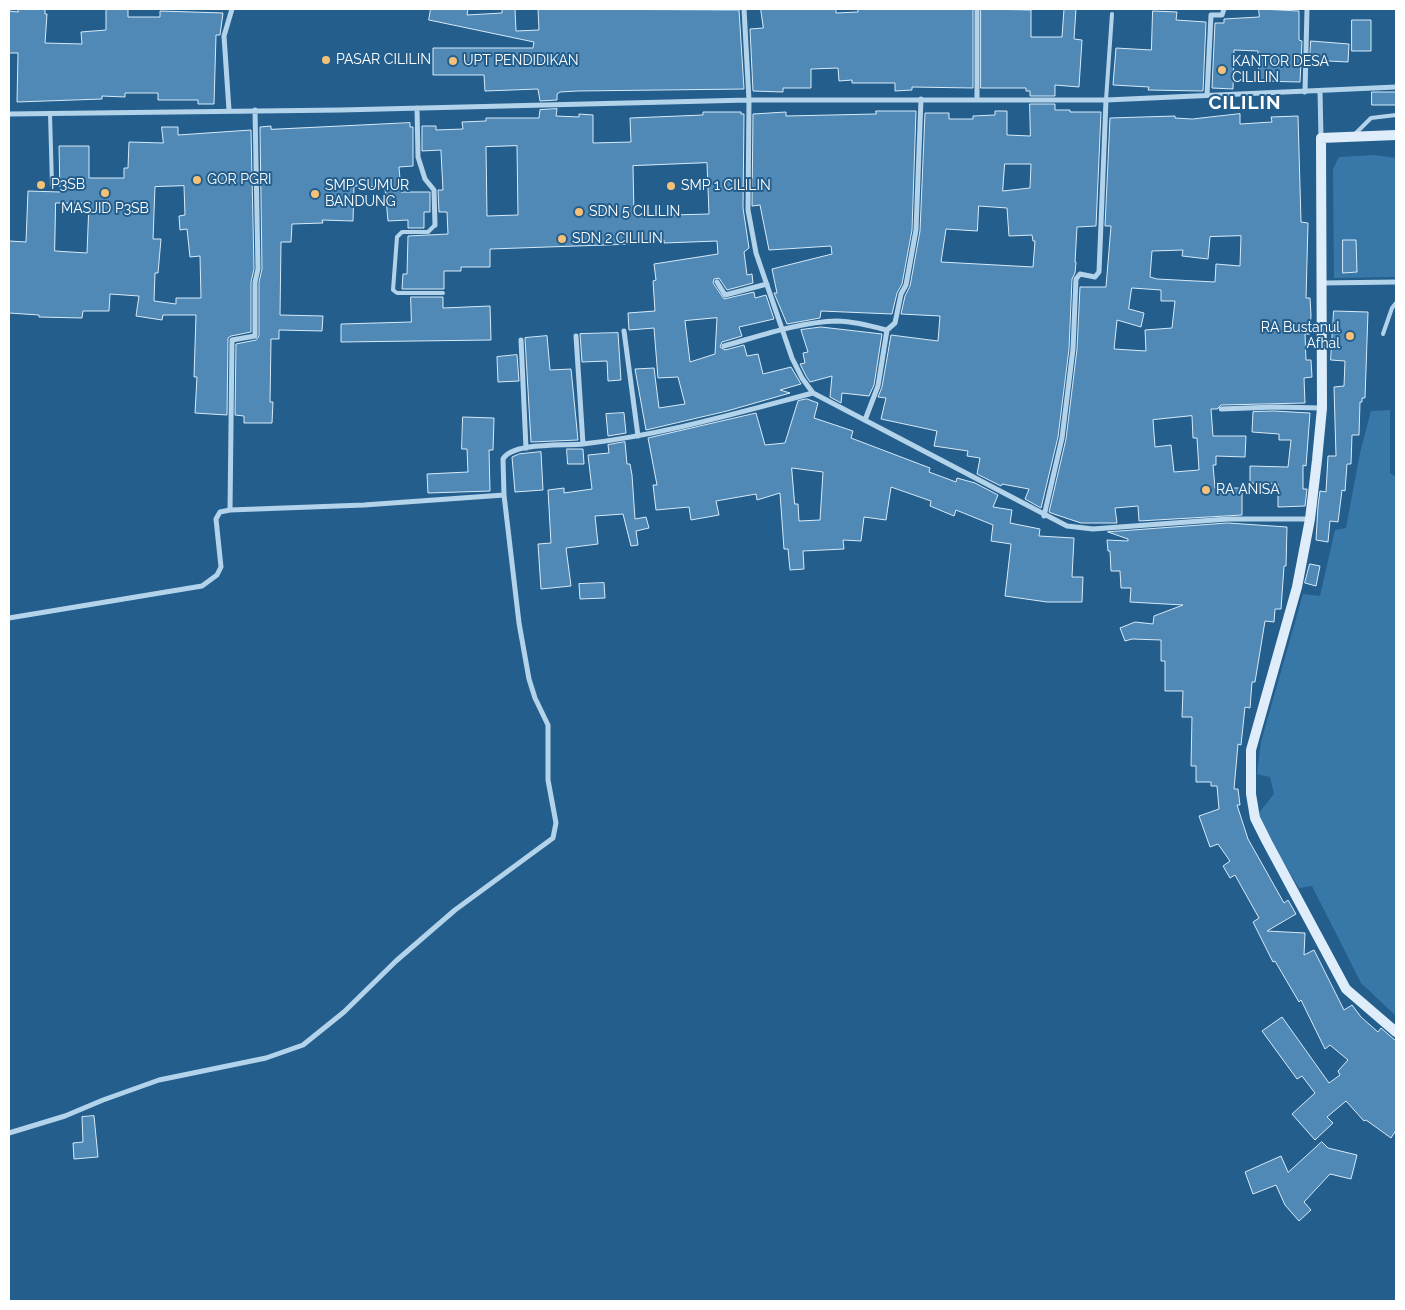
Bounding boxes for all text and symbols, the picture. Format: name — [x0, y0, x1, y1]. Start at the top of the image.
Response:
place label: PASAR CILILIN — [336, 52, 431, 68]
place label: UPT PENDIDIKAN — [463, 53, 579, 69]
marker: PASAR CILILIN — [320, 54, 332, 66]
place label: KANTOR DESA CILILIN — [1232, 54, 1329, 86]
marker: UPT PENDIDIKAN — [447, 55, 459, 67]
marker: KANTOR DESA CILILIN — [1216, 64, 1228, 76]
district label: CILILIN — [1208, 92, 1282, 114]
place label: GOR PGRI — [207, 172, 272, 188]
marker: GOR PGRI — [191, 174, 203, 186]
place label: P3SB — [51, 177, 85, 193]
place label: SMP SUMUR BANDUNG — [325, 178, 409, 210]
place label: SMP 1 CILILIN — [681, 178, 771, 194]
marker: P3SB — [35, 179, 47, 191]
marker: SMP 1 CILILIN — [665, 180, 677, 192]
marker: MASJID P3SB — [99, 187, 111, 199]
marker: SMP SUMUR BANDUNG — [309, 188, 321, 200]
place label: MASJID P3SB — [61, 201, 149, 217]
place label: SDN 5 CILILIN — [589, 204, 680, 220]
marker: SDN 5 CILILIN — [573, 206, 585, 218]
place label: SDN 2 CILILIN — [572, 231, 663, 247]
marker: SDN 2 CILILIN — [556, 233, 568, 245]
place label: RA Bustanul Afhal — [1261, 320, 1340, 352]
marker: RA Bustanul Afhal — [1344, 330, 1356, 342]
place label: RA ANISA — [1216, 482, 1280, 498]
marker: RA ANISA — [1200, 484, 1212, 496]

